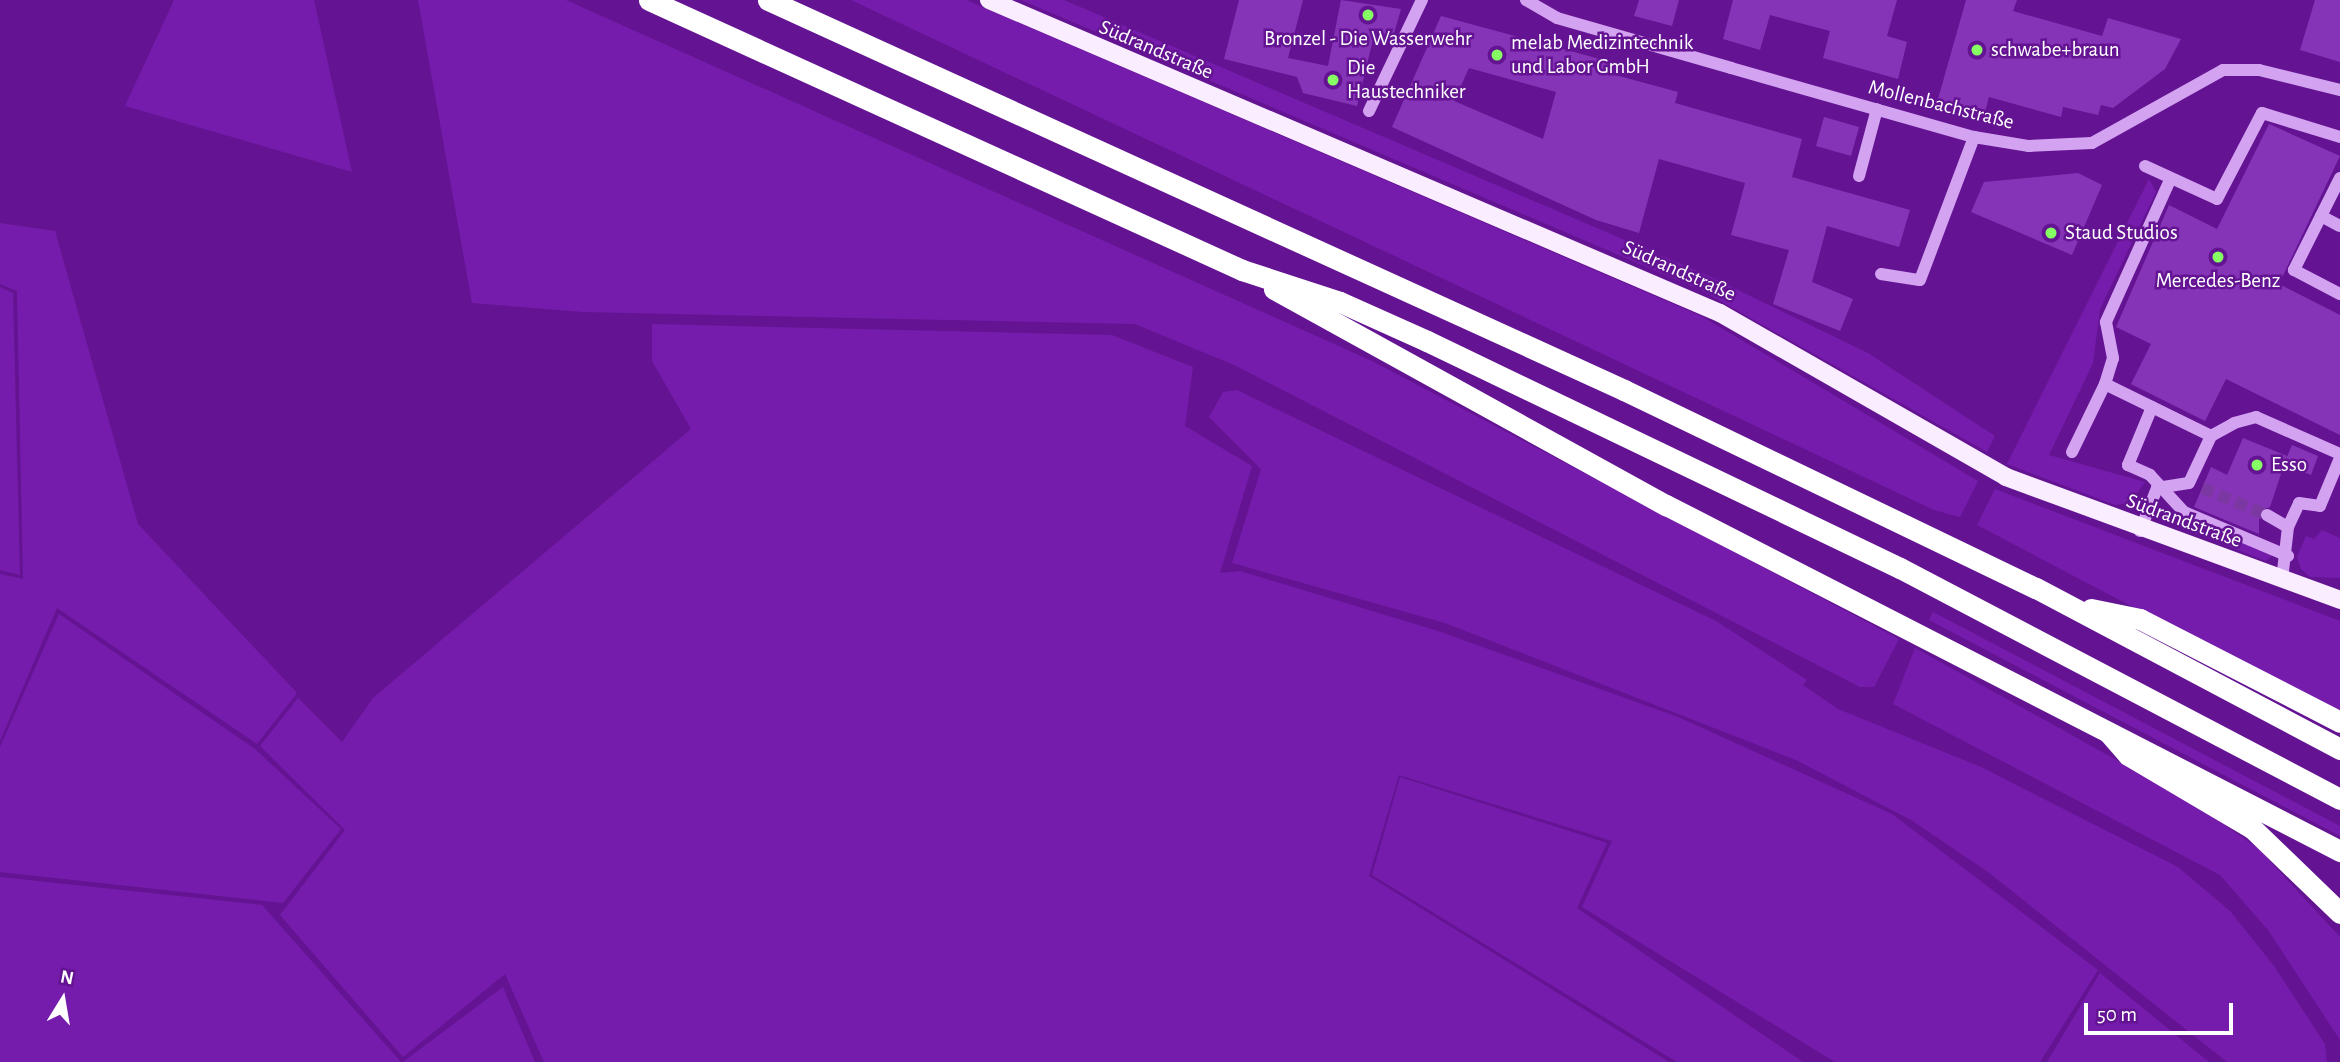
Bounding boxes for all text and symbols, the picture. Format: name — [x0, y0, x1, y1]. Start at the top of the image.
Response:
marker: Bronzel - Die Wasserwehr — [1360, 7, 1376, 23]
street label: Südrandstraße — [1095, 15, 1217, 85]
place label: Bronzel - Die Wasserwehr — [1264, 26, 1472, 52]
place label: melab Medizintechnik und Labor GmbH — [1511, 30, 1693, 80]
place label: schwabe+braun — [1991, 37, 2120, 63]
marker: schwabe+braun — [1969, 42, 1985, 58]
marker: melab Medizintechnik und Labor GmbH — [1489, 47, 1505, 63]
place label: Die Haustechniker — [1347, 55, 1466, 105]
marker: Die Haustechniker — [1325, 72, 1341, 88]
street label: Mollenbachstraße — [1866, 75, 2016, 135]
place label: Staud Studios — [2065, 220, 2178, 246]
marker: Staud Studios — [2043, 225, 2059, 241]
street label: Südrandstraße — [1618, 235, 1740, 307]
marker: Mercedes-Benz — [2210, 249, 2226, 265]
place label: Mercedes-Benz — [2156, 268, 2280, 294]
place label: Esso — [2271, 452, 2307, 478]
marker: Esso — [2249, 457, 2265, 473]
street label: Südrandstraße — [2123, 488, 2245, 554]
north arrow — [28, 964, 98, 1034]
text: N — [59, 967, 75, 988]
scale bar — [2088, 988, 2237, 1032]
text: 50 m — [2097, 1004, 2137, 1025]

